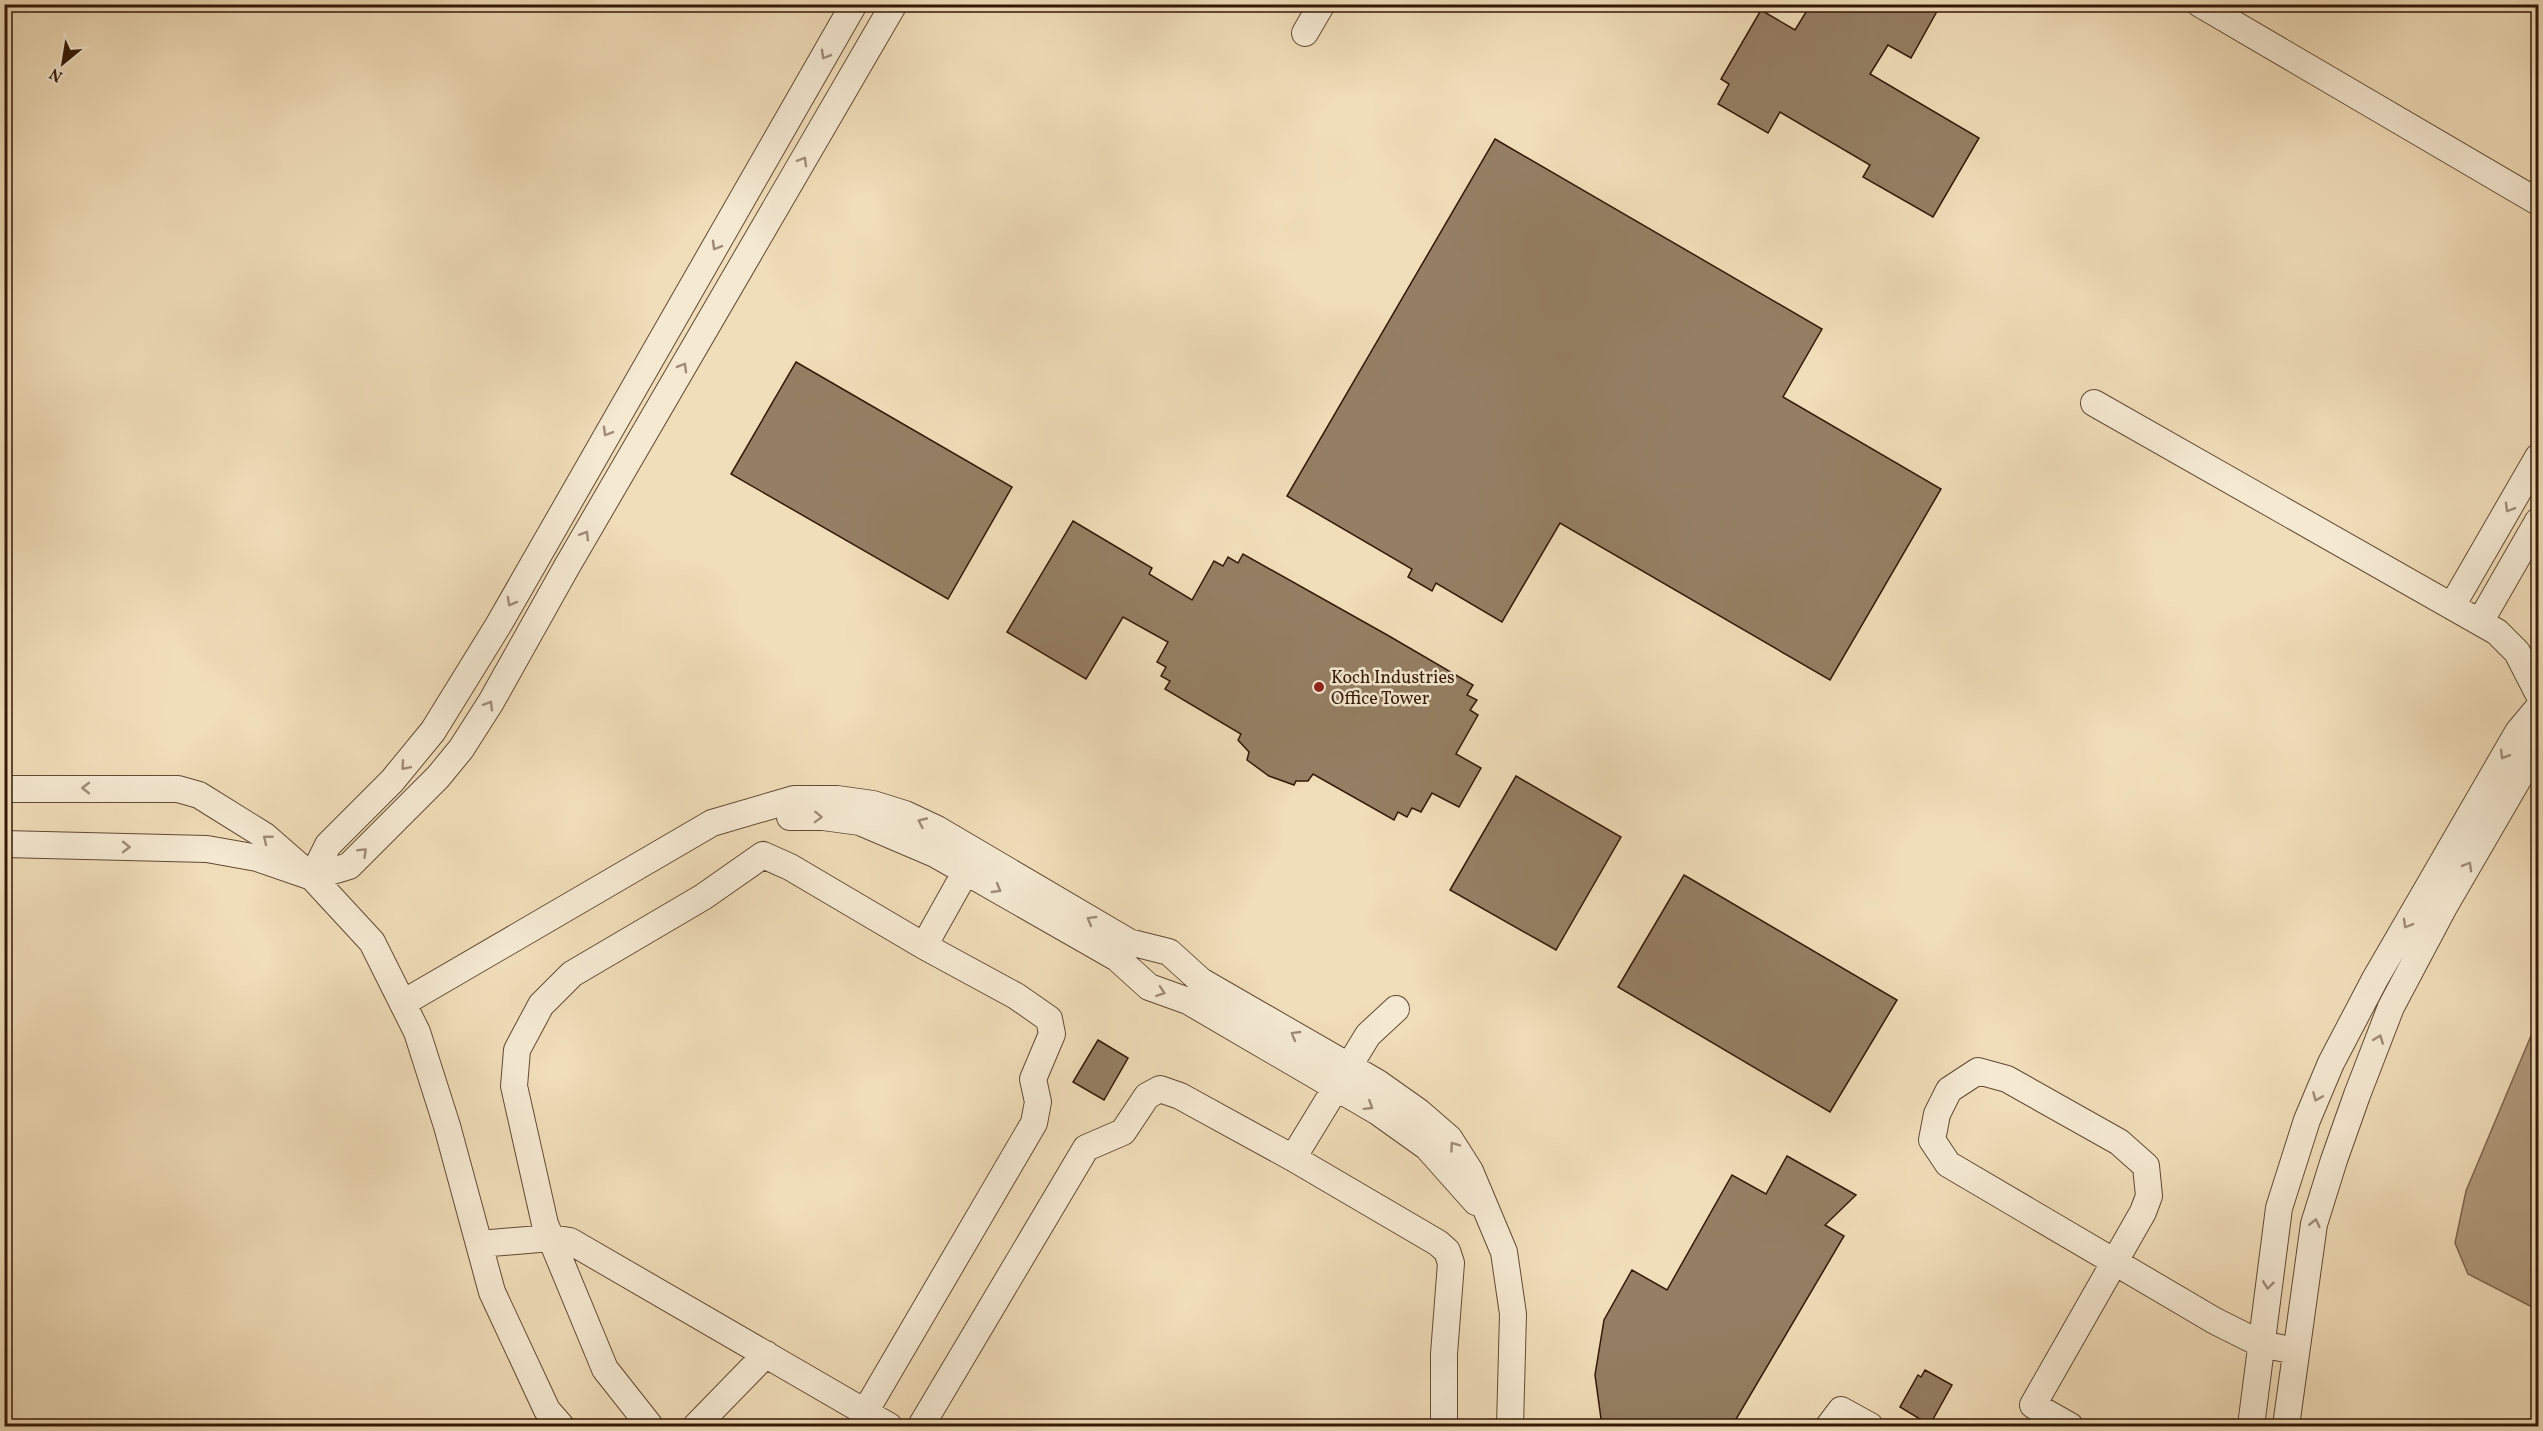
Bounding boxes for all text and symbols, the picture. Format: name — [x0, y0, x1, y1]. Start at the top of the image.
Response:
north arrow — [33, 33, 93, 93]
one-way arrow — [821, 49, 832, 59]
text: N — [46, 62, 67, 87]
one-way arrow — [796, 157, 807, 167]
one-way arrow — [712, 240, 723, 250]
one-way arrow — [676, 363, 688, 373]
one-way arrow — [603, 426, 614, 436]
one-way arrow — [2505, 502, 2516, 512]
one-way arrow — [578, 531, 589, 541]
one-way arrow — [507, 596, 518, 606]
place label: Koch Industries Office Tower — [1331, 666, 1455, 712]
marker: Koch Industries Office Tower — [1312, 680, 1326, 694]
one-way arrow — [482, 701, 494, 711]
one-way arrow — [2500, 749, 2512, 759]
one-way arrow — [401, 759, 412, 770]
one-way arrow — [82, 782, 91, 794]
one-way arrow — [814, 811, 823, 824]
one-way arrow — [918, 818, 929, 830]
one-way arrow — [263, 835, 274, 846]
one-way arrow — [121, 840, 130, 853]
one-way arrow — [356, 849, 367, 860]
one-way arrow — [2461, 862, 2473, 872]
one-way arrow — [991, 882, 1001, 893]
one-way arrow — [1087, 915, 1097, 927]
one-way arrow — [2403, 918, 2414, 928]
one-way arrow — [1155, 984, 1166, 997]
one-way arrow — [1291, 1031, 1301, 1042]
one-way arrow — [2372, 1034, 2384, 1045]
one-way arrow — [2312, 1090, 2324, 1101]
one-way arrow — [1363, 1098, 1373, 1110]
one-way arrow — [1450, 1142, 1461, 1153]
one-way arrow — [2308, 1218, 2321, 1228]
one-way arrow — [2263, 1280, 2275, 1289]

